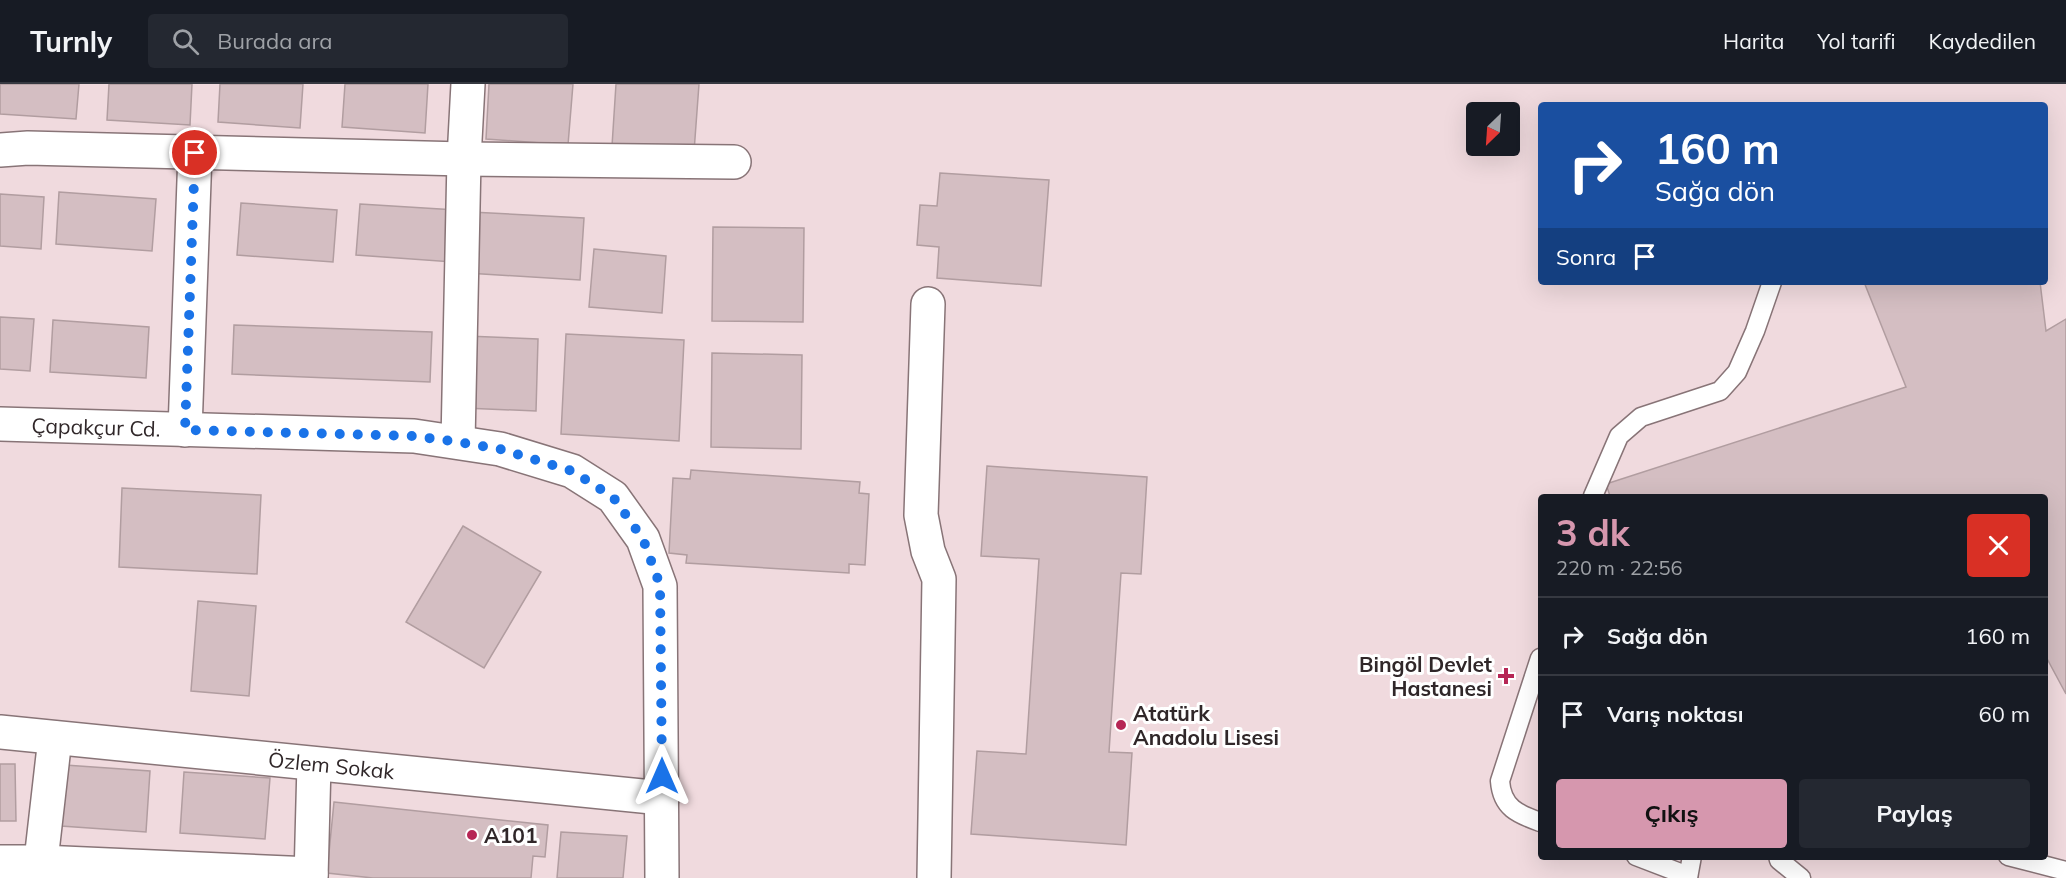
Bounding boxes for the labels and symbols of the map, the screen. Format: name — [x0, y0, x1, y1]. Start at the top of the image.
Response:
north arrow — [1466, 102, 1520, 156]
pin — [169, 127, 220, 178]
street label: Çapakçur Cd. — [31, 412, 161, 442]
place label: Bingöl Devlet Hastanesi — [1359, 651, 1492, 701]
marker: Bingöl Devlet Hastanesi — [1497, 667, 1515, 685]
place label: Atatürk Anadolu Lisesi — [1133, 700, 1279, 750]
marker: Atatürk Anadolu Lisesi — [1114, 718, 1128, 732]
position arrow — [630, 744, 694, 808]
street label: Özlem Sokak — [267, 746, 396, 784]
place label: A101 — [484, 822, 538, 848]
marker: A101 — [465, 828, 479, 842]

